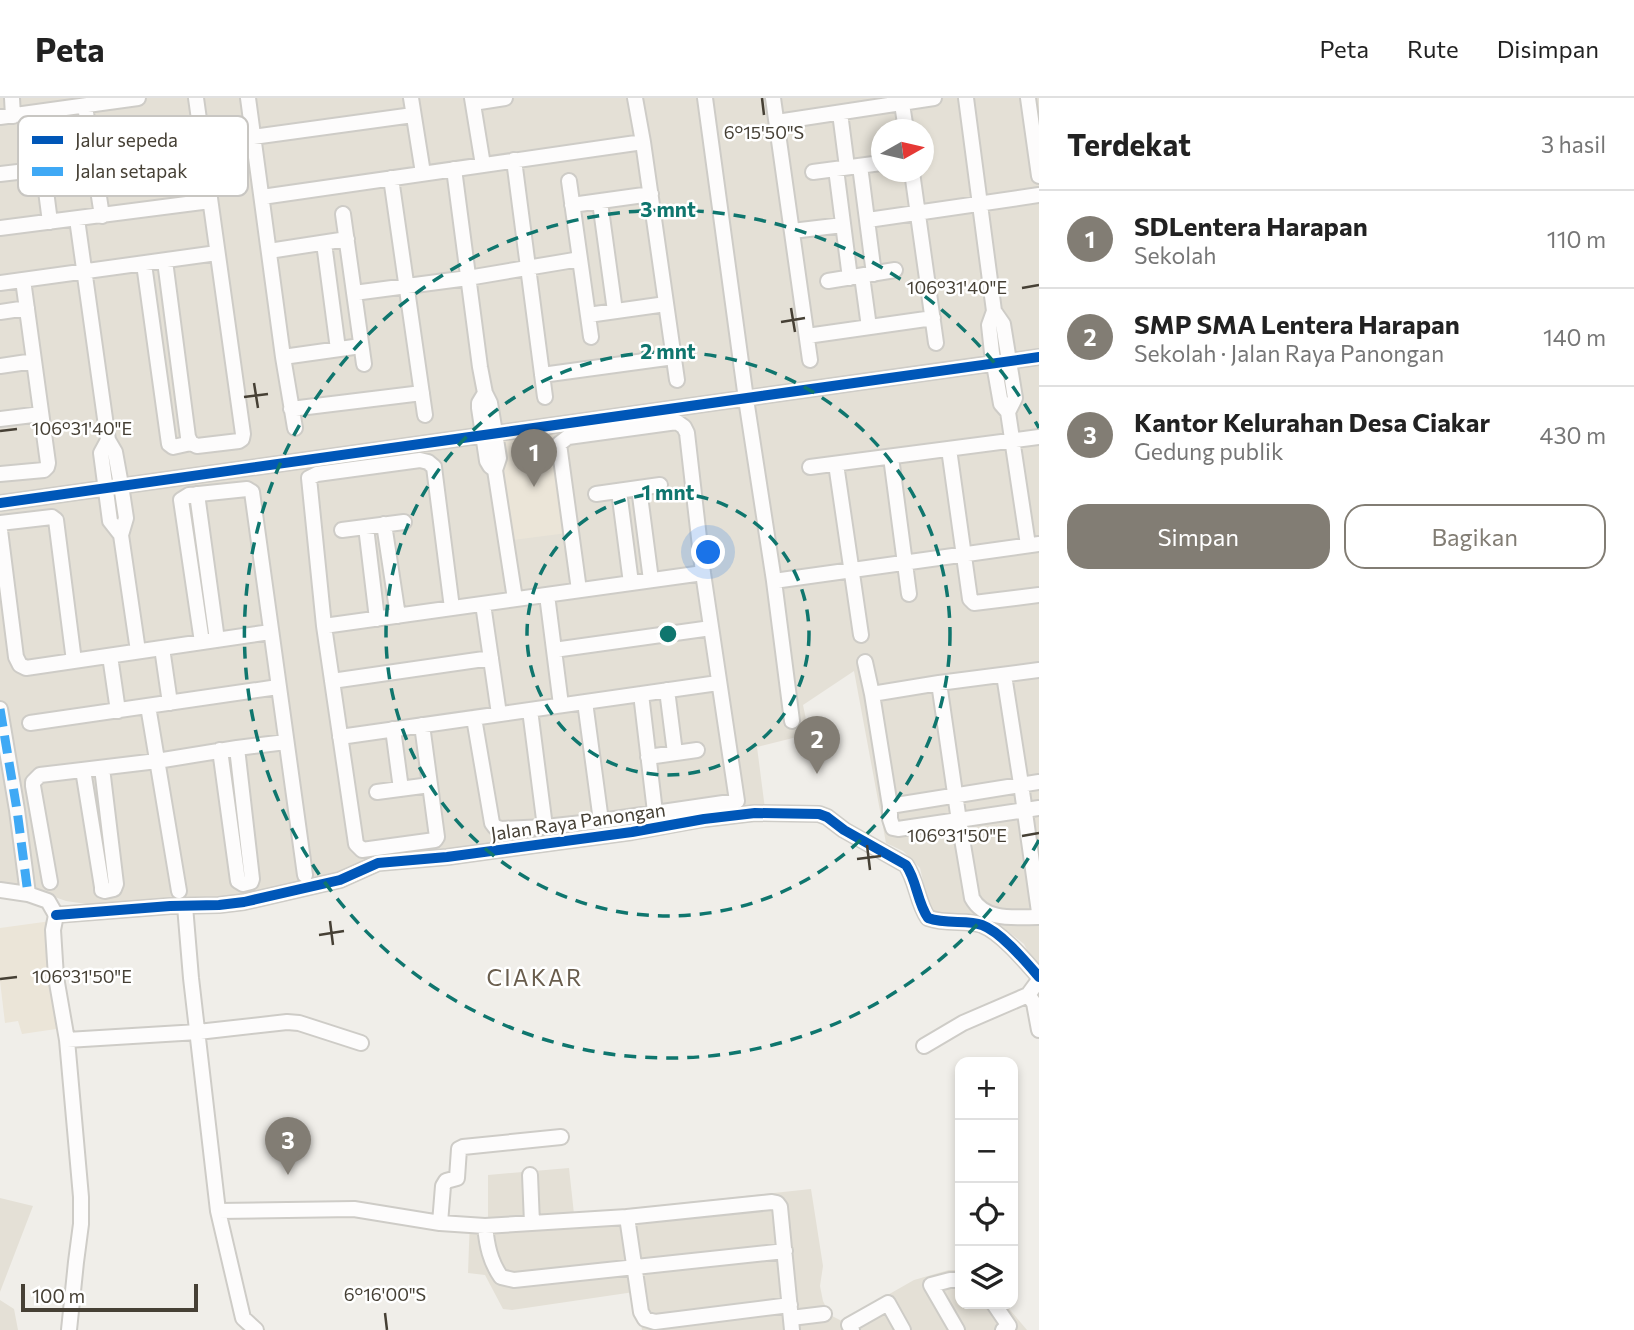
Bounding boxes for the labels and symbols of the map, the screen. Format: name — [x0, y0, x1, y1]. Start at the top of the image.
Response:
legend — [18, 116, 248, 196]
north arrow — [871, 119, 934, 182]
text: 6°15'50"S — [724, 121, 804, 143]
text: Jalur sepeda — [75, 128, 178, 151]
text: Jalan setapak — [75, 159, 188, 182]
text: 3 mnt — [640, 196, 696, 221]
text: 106°31'40"E — [907, 276, 1007, 298]
text: 2 mnt — [640, 338, 696, 363]
text: 106°31'40"E — [32, 417, 132, 439]
pin: 1 — [511, 429, 557, 487]
text: 1 mnt — [642, 479, 695, 504]
your location — [691, 535, 725, 569]
centre of rings — [656, 622, 680, 646]
pin: 2 — [794, 716, 840, 774]
street label: Jalan Raya Panongan — [489, 797, 667, 845]
text: 106°31'50"E — [907, 824, 1007, 846]
district label: CIAKAR — [487, 963, 583, 991]
text: 106°31'50"E — [32, 965, 132, 987]
pin: 3 — [265, 1117, 311, 1175]
scale bar — [21, 1281, 198, 1313]
text: 6°16'00"S — [344, 1283, 426, 1305]

